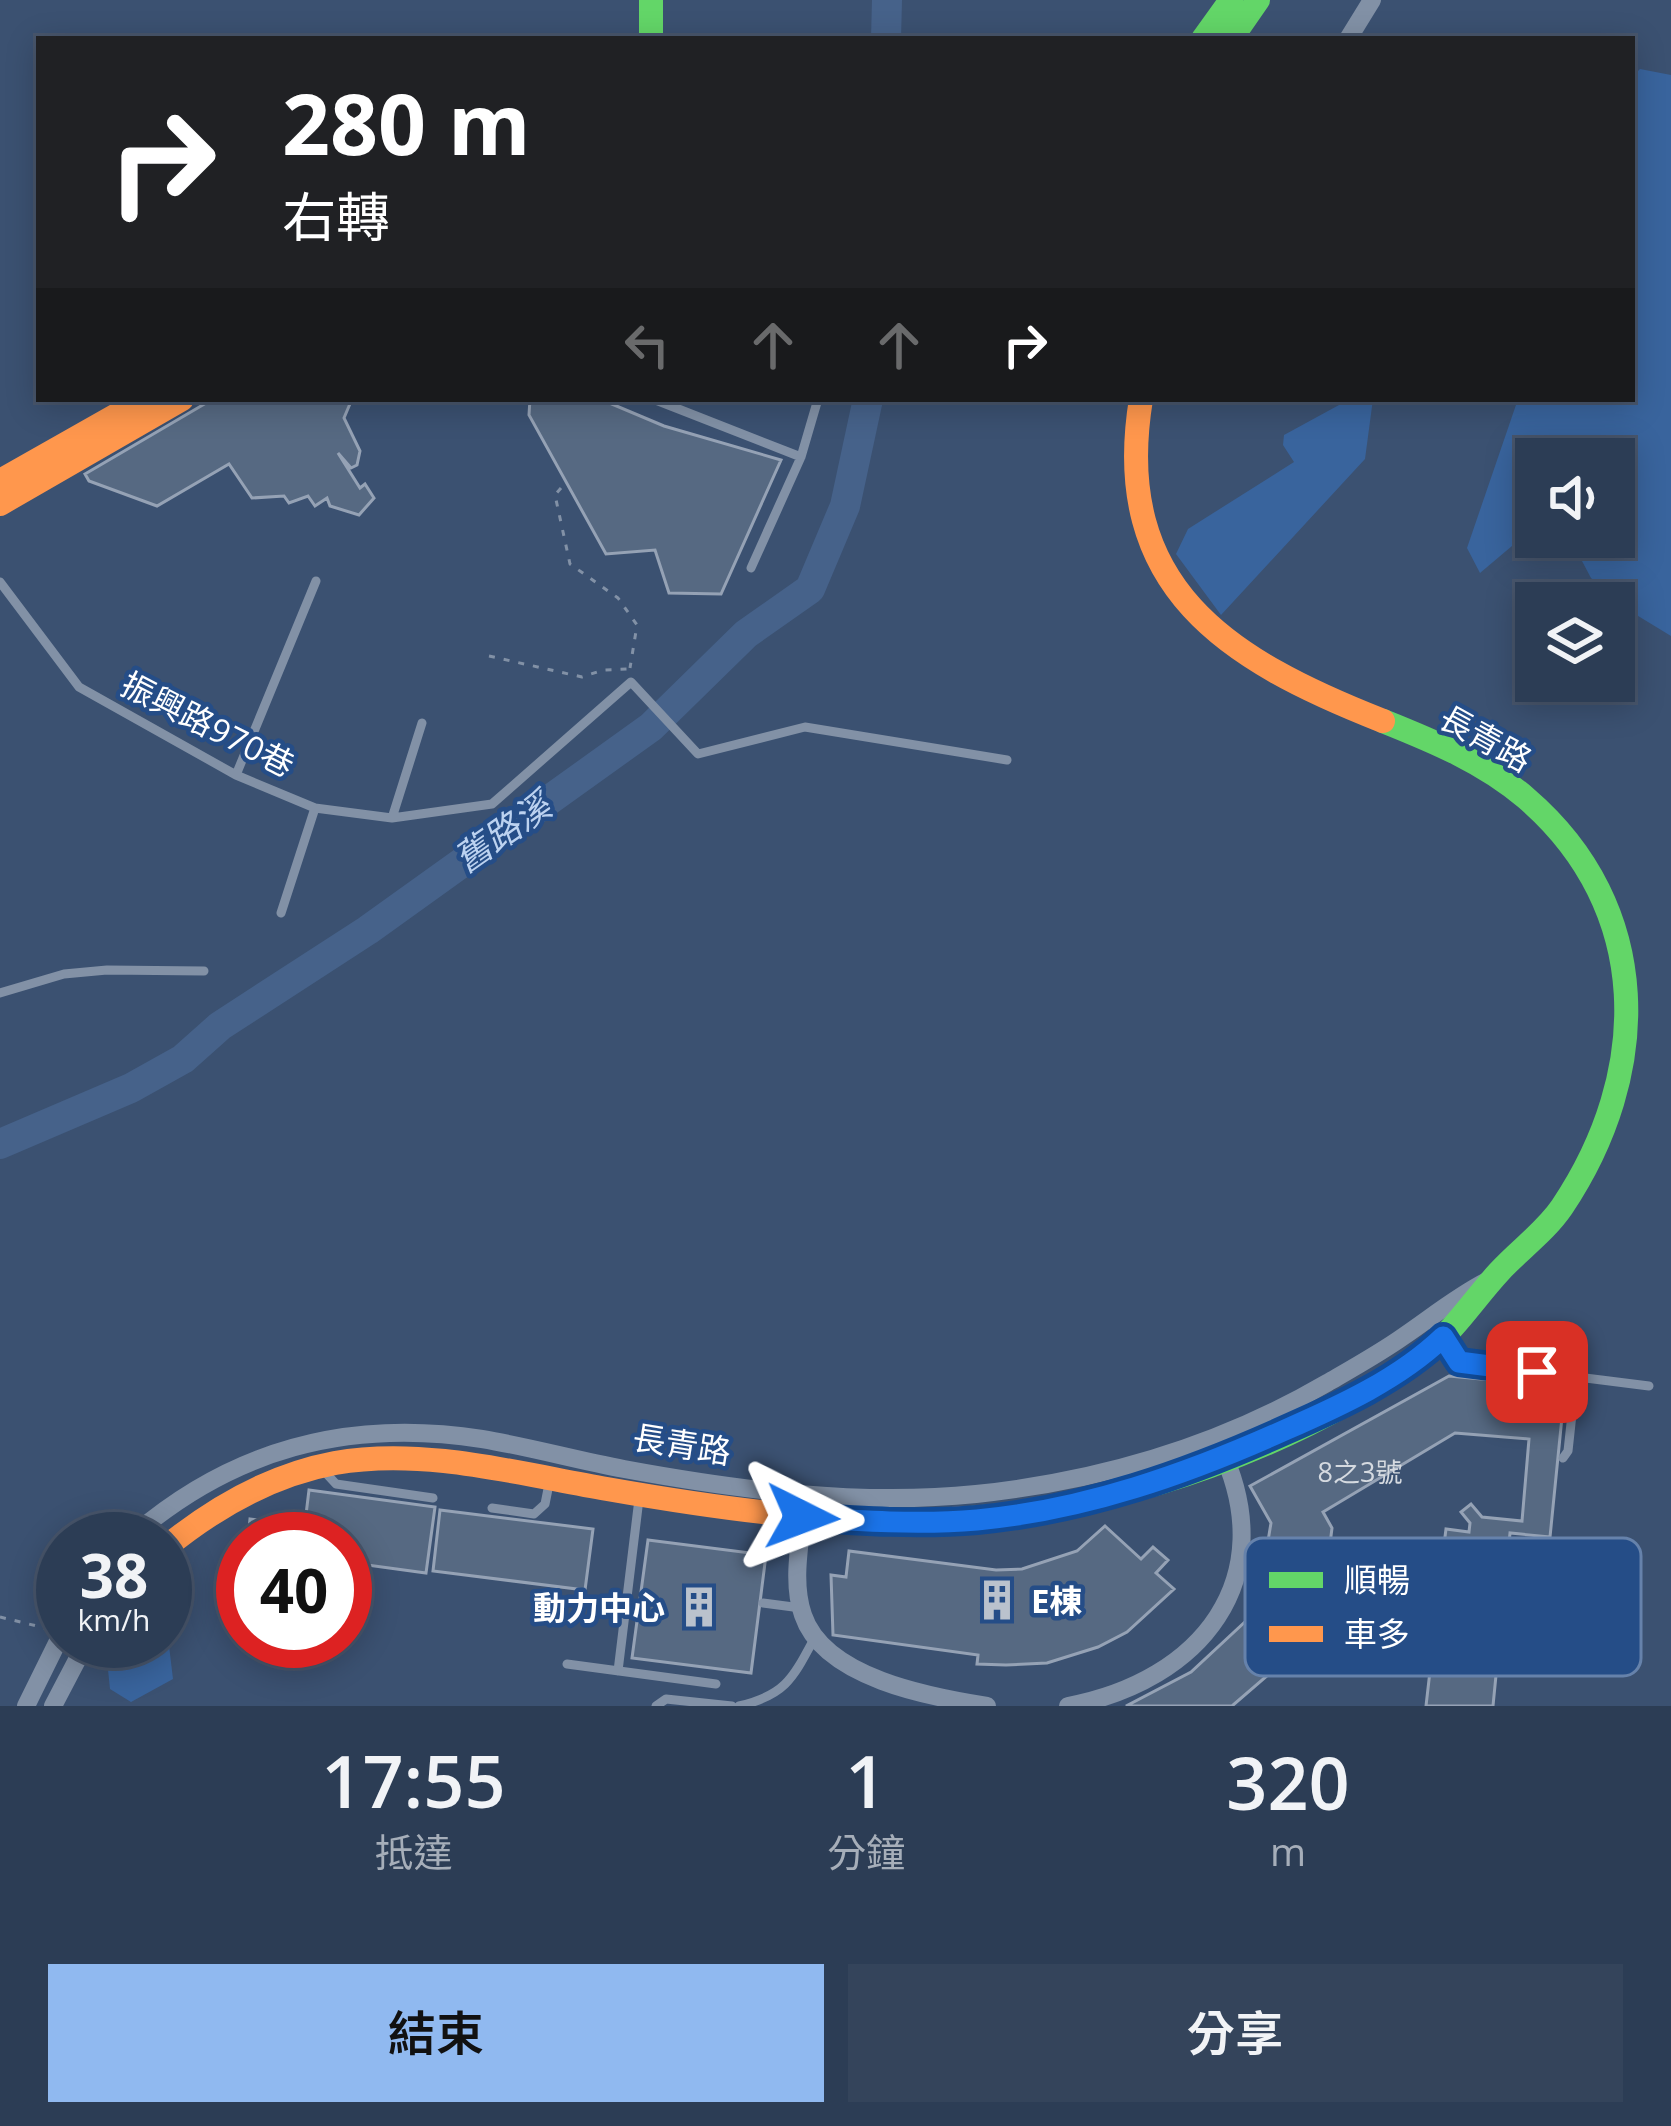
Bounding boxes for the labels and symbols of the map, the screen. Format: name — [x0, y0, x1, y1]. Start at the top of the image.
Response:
street label: 振興路970巷 — [114, 661, 302, 787]
street label: 長青路 — [1432, 694, 1540, 782]
water label: 舊路溪 — [444, 778, 564, 883]
pin — [1486, 1321, 1588, 1423]
street label: 長青路 — [630, 1414, 734, 1474]
house number: 8之3號 — [1318, 1453, 1402, 1490]
position arrow — [739, 1454, 865, 1580]
speed limit sign: 40 — [216, 1512, 372, 1668]
legend — [1245, 1538, 1641, 1676]
text: 順暢 — [1344, 1557, 1410, 1602]
building icon: E棟 — [974, 1577, 1020, 1623]
place label: E棟 — [1031, 1578, 1082, 1623]
building icon: 動力中心 — [676, 1584, 722, 1630]
place label: 動力中心 — [533, 1585, 665, 1630]
text: 車多 — [1344, 1611, 1410, 1656]

